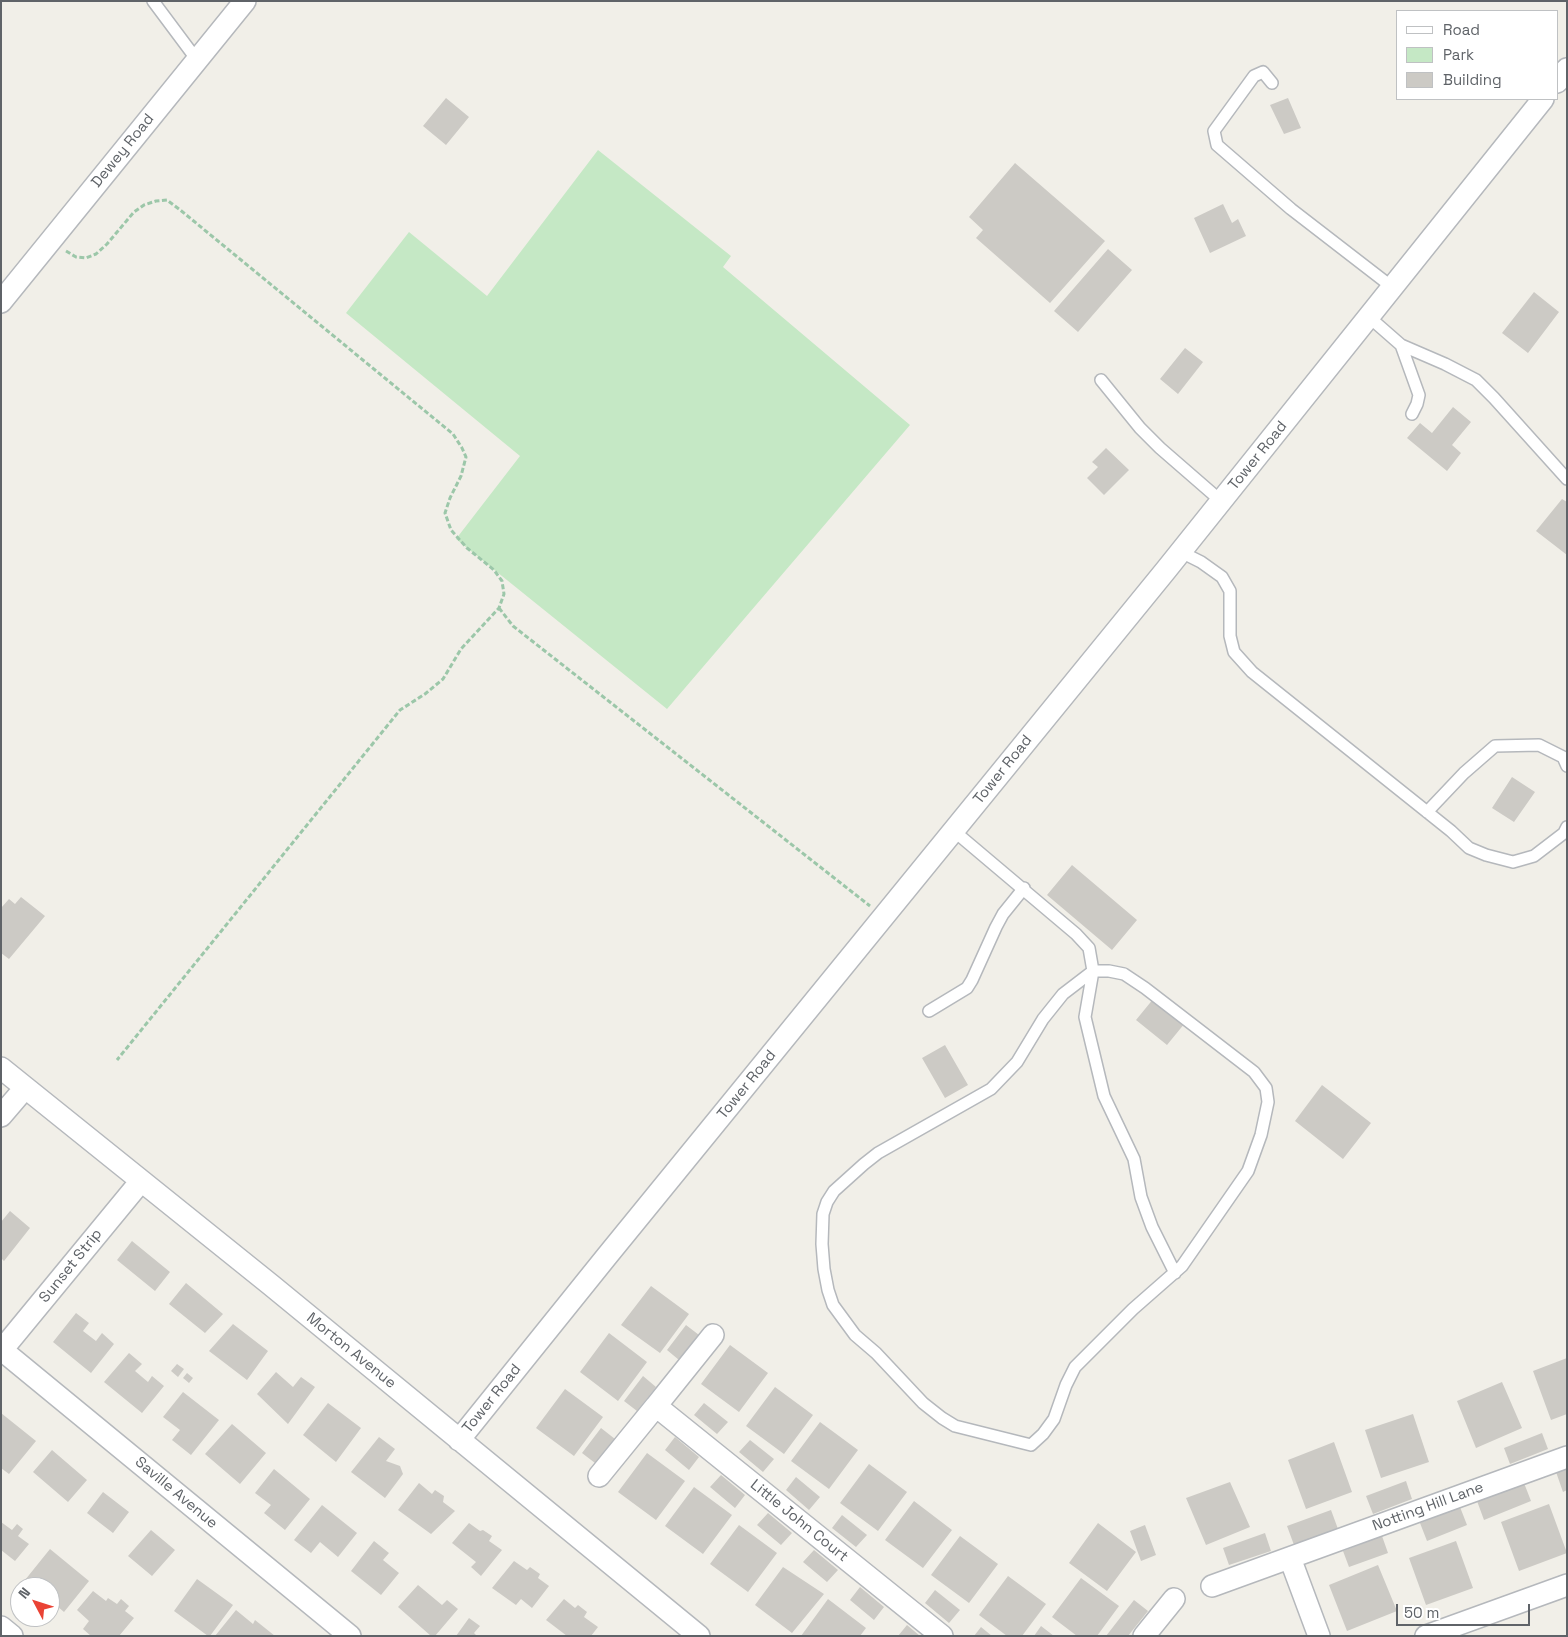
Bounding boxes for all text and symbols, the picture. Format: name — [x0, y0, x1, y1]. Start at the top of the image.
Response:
legend — [1396, 10, 1558, 100]
text: Road — [1443, 20, 1480, 39]
text: Park — [1443, 45, 1474, 64]
text: Building — [1443, 70, 1502, 89]
street label: Dewey Road — [88, 111, 158, 191]
street label: Tower Road — [1225, 418, 1291, 494]
street label: Tower Road — [970, 732, 1036, 808]
street label: Tower Road — [714, 1047, 780, 1123]
street label: Sunset Strip — [36, 1225, 106, 1307]
street label: Morton Avenue — [303, 1309, 399, 1393]
street label: Tower Road — [459, 1361, 525, 1437]
street label: Saville Avenue — [131, 1453, 221, 1533]
street label: Little John Court — [746, 1476, 852, 1566]
street label: Notting Hill Lane — [1370, 1479, 1486, 1535]
north arrow — [10, 1577, 60, 1627]
text: N — [14, 1584, 34, 1602]
scale bar — [1398, 1594, 1532, 1626]
text: 50 m — [1404, 1603, 1439, 1622]

